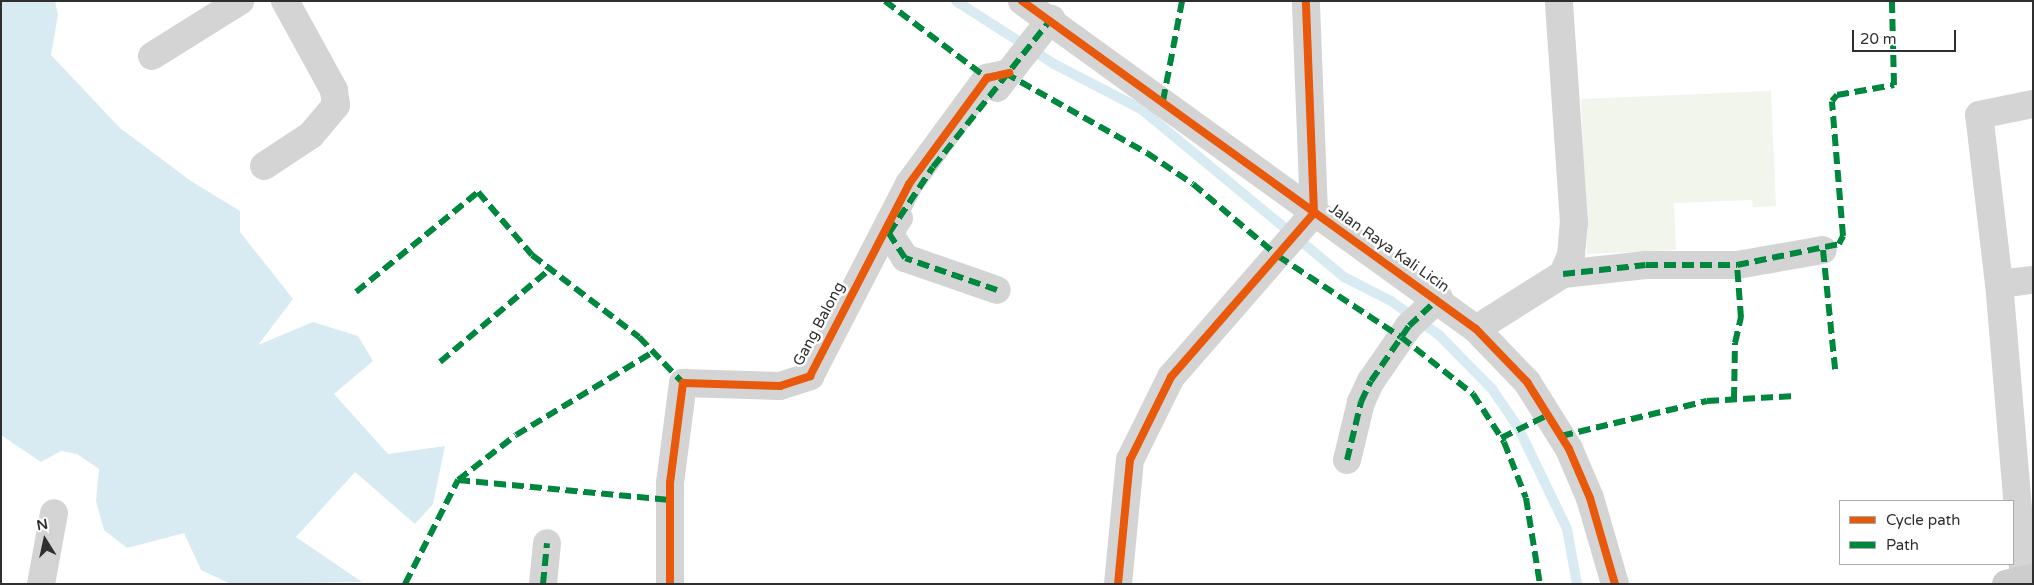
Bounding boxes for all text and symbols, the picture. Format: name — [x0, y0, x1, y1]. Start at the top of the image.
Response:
scale bar — [1854, 20, 1958, 52]
text: 20 m — [1860, 30, 1897, 48]
street label: Jalan Raya Kali Licin — [1325, 200, 1453, 296]
street label: Gang Balong — [789, 279, 849, 369]
legend — [1839, 500, 2014, 565]
text: Cycle path — [1886, 511, 1960, 529]
north arrow — [20, 515, 70, 565]
text: N — [35, 515, 49, 534]
text: Path — [1886, 536, 1919, 554]

